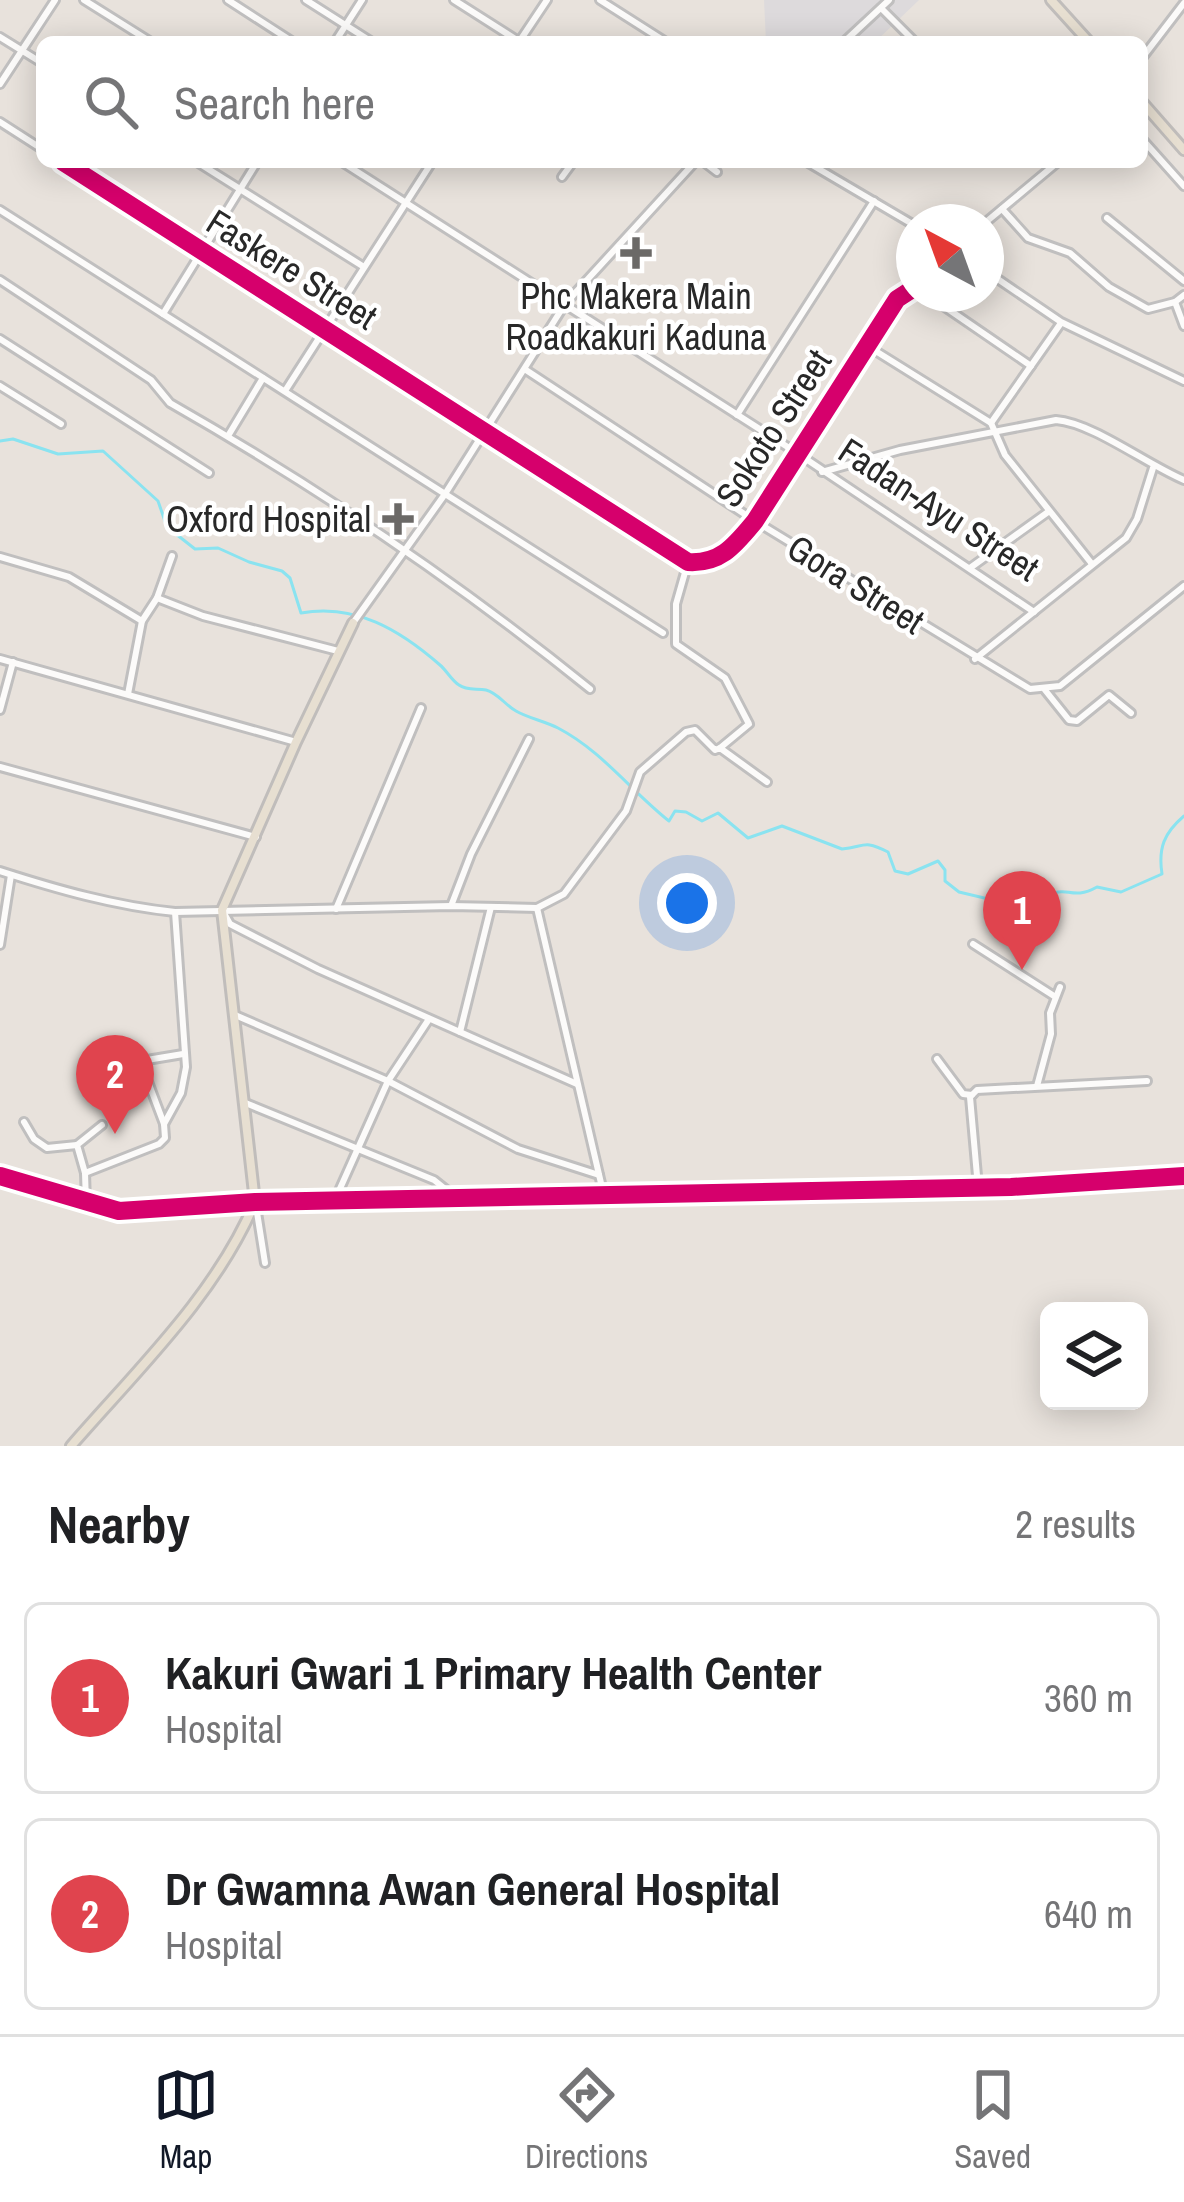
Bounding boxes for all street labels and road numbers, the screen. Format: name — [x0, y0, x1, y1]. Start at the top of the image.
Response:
street label: Faskere Street — [198, 198, 386, 340]
street label: Sokoto Street — [704, 340, 842, 516]
street label: Fadan-Ayu Street — [830, 426, 1048, 592]
street label: Gora Street — [779, 523, 933, 645]

